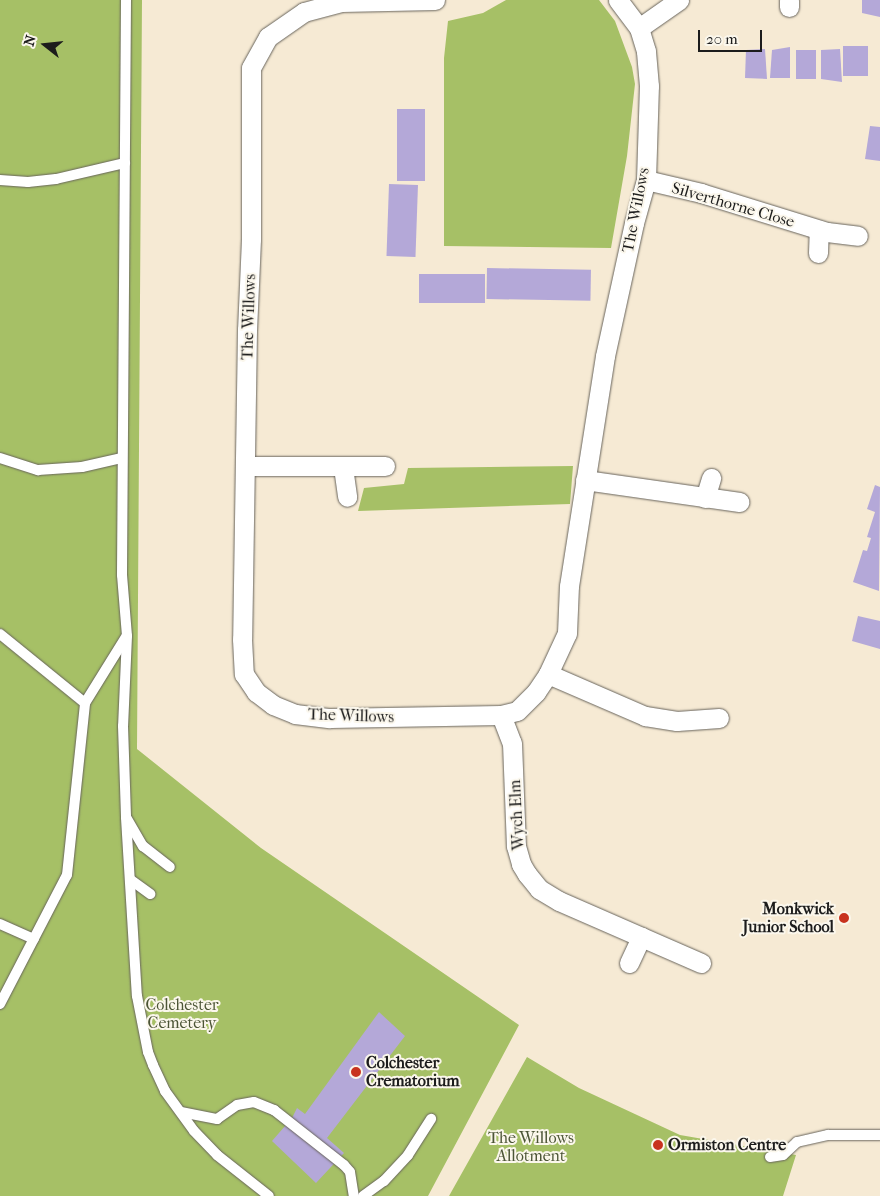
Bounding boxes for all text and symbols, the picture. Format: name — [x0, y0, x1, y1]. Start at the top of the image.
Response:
north arrow — [20, 20, 70, 70]
scale bar — [700, 20, 764, 52]
text: 20 m — [706, 30, 738, 48]
text: N — [20, 33, 40, 48]
street label: The Willows — [618, 166, 654, 254]
street label: Silverthorne Close — [669, 178, 797, 232]
street label: The Willows — [238, 274, 260, 360]
street label: The Willows — [308, 705, 394, 727]
street label: Wych Elm — [506, 779, 528, 851]
place label: Monkwick Junior School — [742, 899, 834, 937]
marker: Monkwick Junior School — [838, 912, 850, 924]
park label: Colchester Cemetery — [145, 995, 219, 1033]
place label: Colchester Crematorium — [366, 1053, 460, 1091]
marker: Colchester Crematorium — [350, 1066, 362, 1078]
park label: The Willows Allotment — [488, 1128, 574, 1166]
place label: Ormiston Centre — [668, 1135, 786, 1155]
marker: Ormiston Centre — [652, 1139, 664, 1151]

